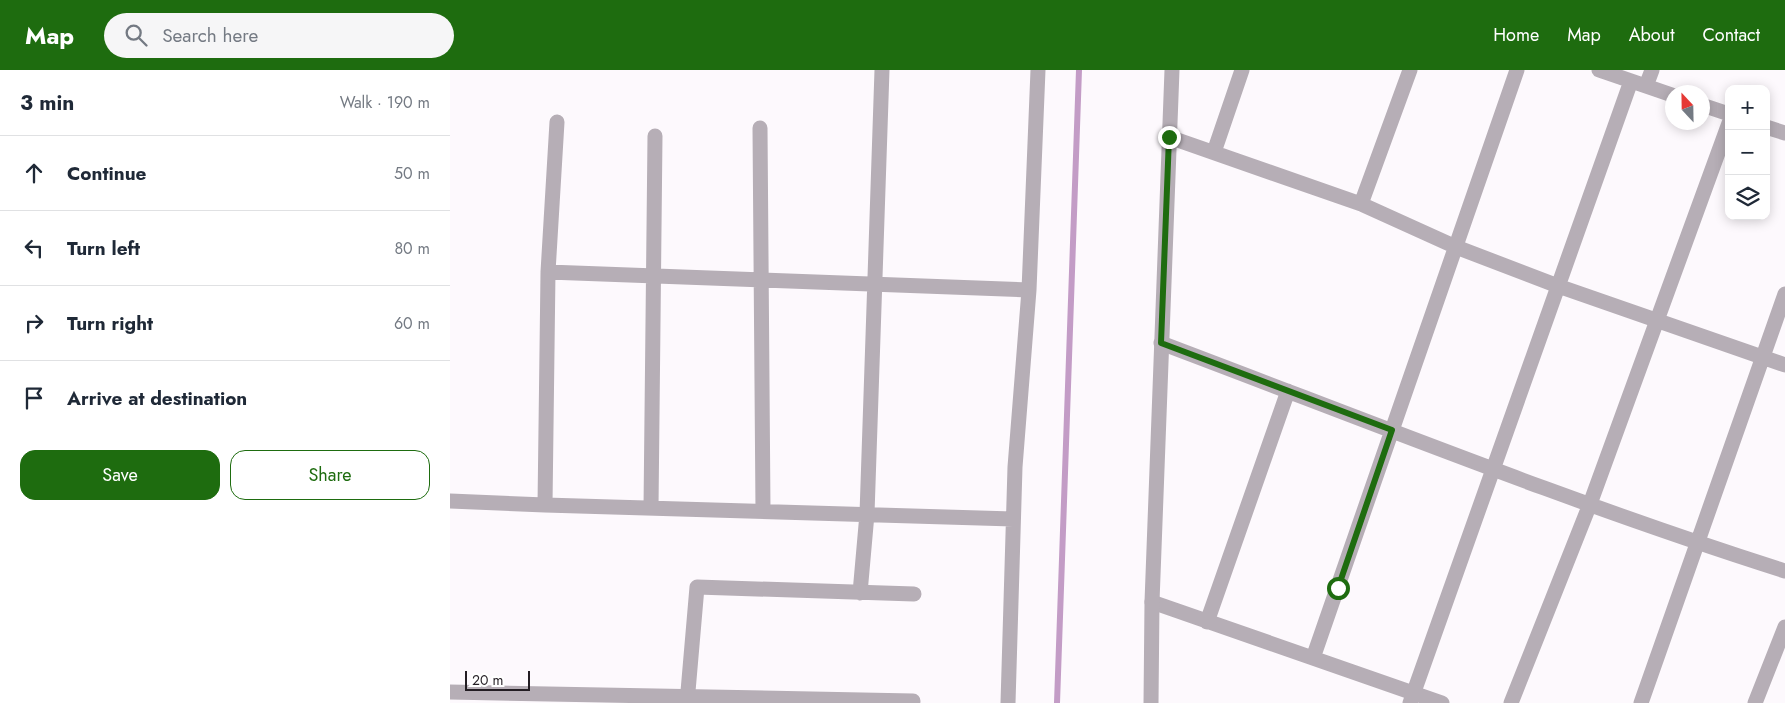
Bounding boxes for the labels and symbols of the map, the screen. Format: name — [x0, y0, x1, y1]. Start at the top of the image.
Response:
north arrow — [1665, 85, 1710, 130]
route end — [1158, 126, 1181, 149]
route start — [1327, 577, 1350, 600]
scale bar — [465, 668, 530, 691]

